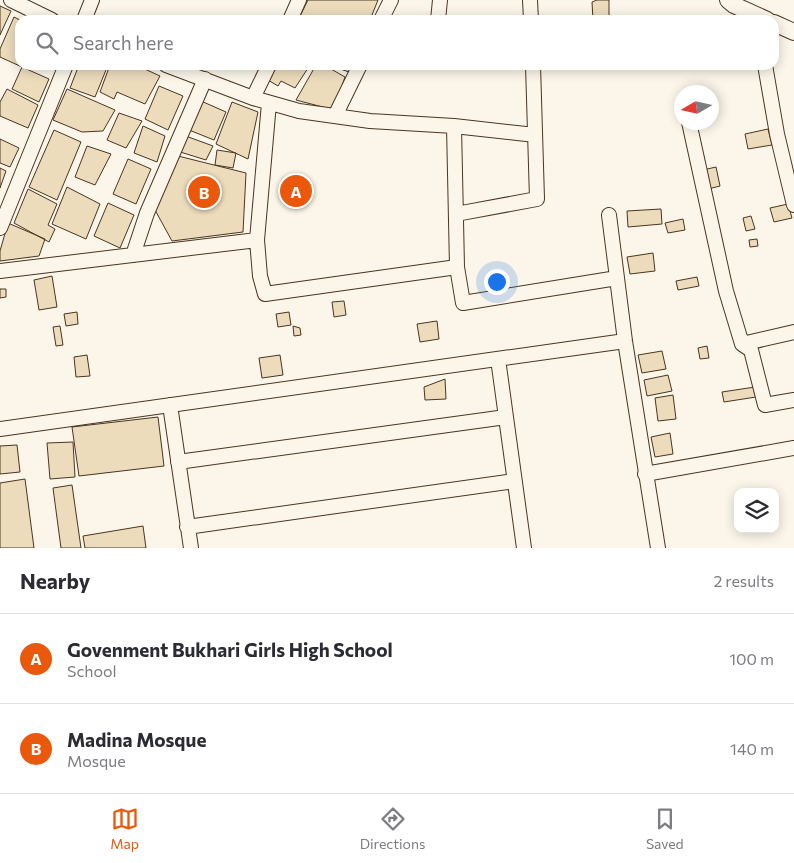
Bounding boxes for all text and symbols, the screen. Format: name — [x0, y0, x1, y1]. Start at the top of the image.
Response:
search box — [15, 15, 779, 70]
icon: search — [33, 29, 61, 57]
text: Search here — [73, 31, 173, 54]
north arrow — [674, 85, 719, 130]
pin: A — [280, 172, 312, 210]
pin: B — [188, 173, 220, 211]
your location — [484, 269, 510, 295]
map controls — [734, 488, 779, 533]
button: layers — [734, 488, 779, 533]
text: Nearby — [20, 568, 90, 593]
text: 2 results — [713, 571, 774, 590]
text: Govenment Bukhari Girls High School — [67, 638, 393, 661]
text: A — [30, 649, 42, 668]
text: 100 m — [729, 649, 774, 668]
text: School — [67, 661, 117, 680]
text: Madina Mosque — [67, 728, 206, 751]
text: B — [31, 739, 41, 758]
text: 140 m — [730, 739, 774, 758]
text: Mosque — [67, 751, 126, 770]
tab: Map — [110, 805, 139, 852]
tab: Directions — [360, 805, 425, 852]
tab: Saved — [646, 805, 684, 852]

